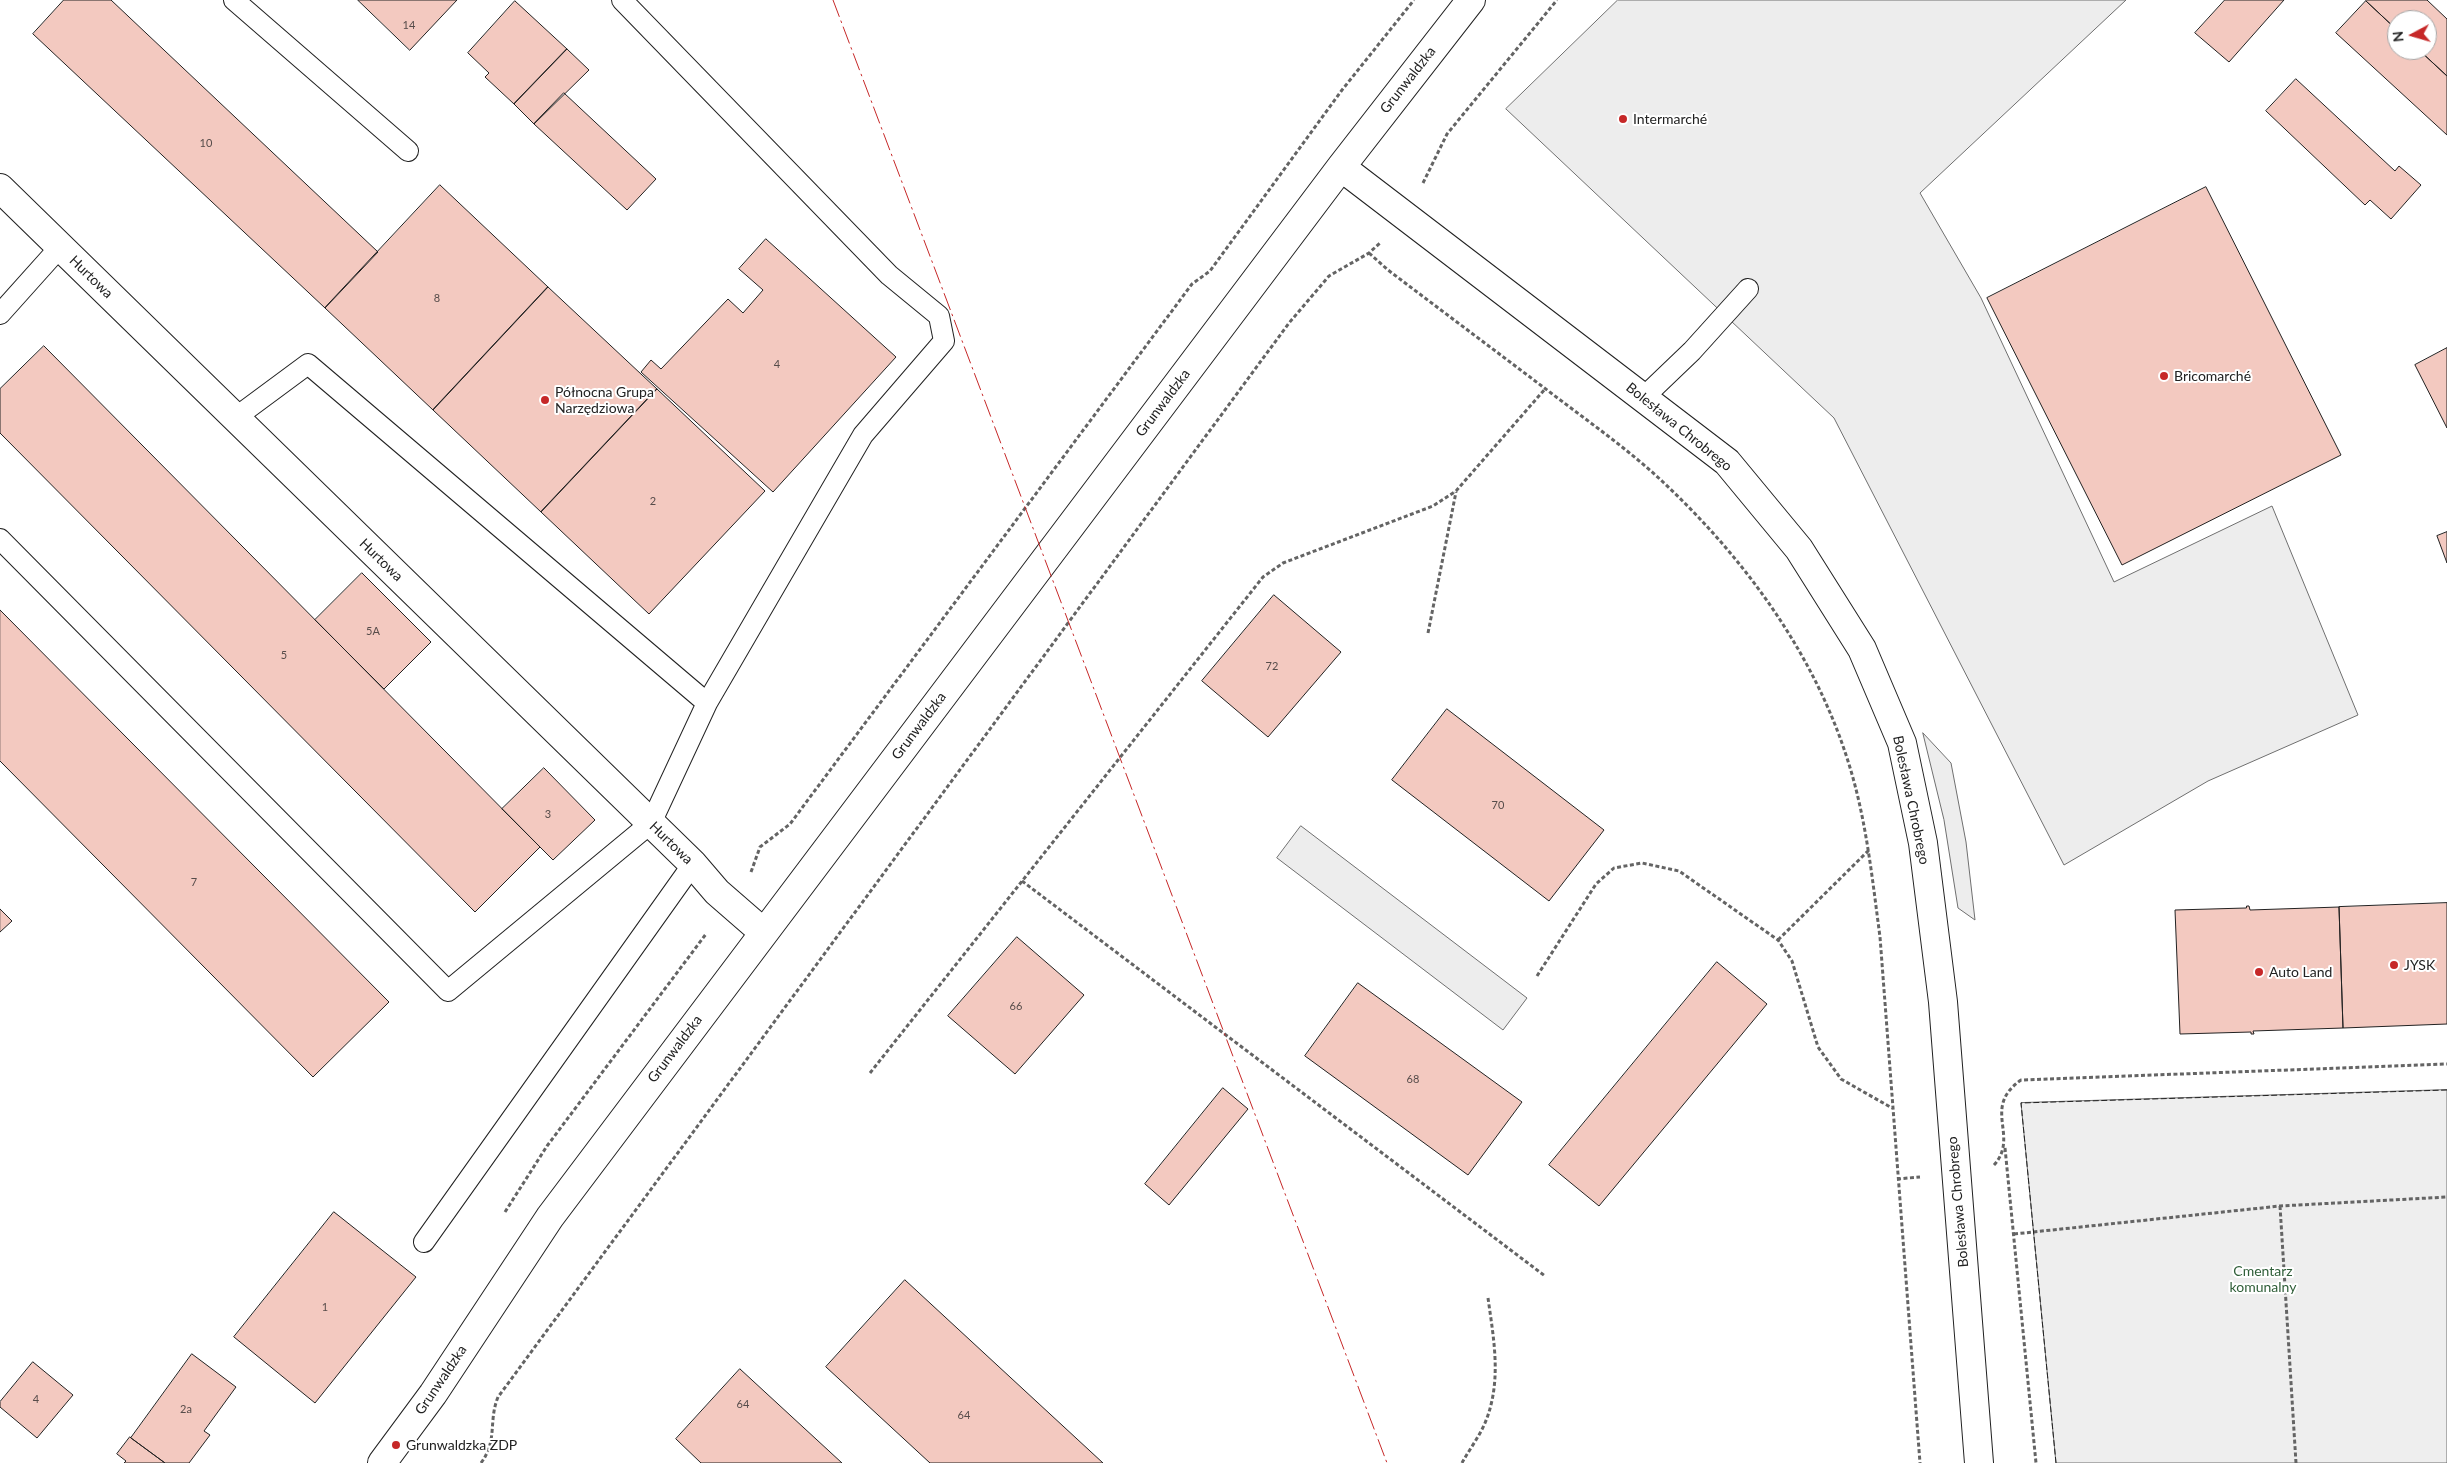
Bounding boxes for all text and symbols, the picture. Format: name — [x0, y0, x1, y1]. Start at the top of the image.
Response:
north arrow — [2387, 10, 2437, 60]
house number: 14 — [403, 18, 415, 32]
text: N — [2389, 30, 2407, 43]
street label: Grunwaldzka — [1377, 43, 1439, 117]
place label: Intermarché — [1633, 111, 1707, 127]
marker: Intermarché — [1617, 113, 1629, 125]
house number: 10 — [200, 136, 212, 150]
street label: Hurtowa — [66, 252, 116, 302]
house number: 8 — [434, 291, 440, 305]
house number: 4 — [774, 357, 780, 371]
street label: Grunwaldzka — [1132, 366, 1194, 440]
place label: Bricomarché — [2174, 368, 2251, 384]
marker: Bricomarché — [2158, 370, 2170, 382]
street label: Bolesława Chrobrego — [1623, 379, 1735, 475]
place label: Północna Grupa Narzędziowa — [555, 384, 654, 417]
marker: Północna Grupa Narzędziowa — [539, 394, 551, 406]
house number: 2 — [650, 494, 656, 508]
street label: Hurtowa — [356, 535, 406, 585]
house number: 5A — [366, 624, 380, 638]
house number: 5 — [281, 648, 287, 662]
house number: 72 — [1266, 659, 1278, 673]
street label: Grunwaldzka — [888, 689, 950, 763]
street label: Bolesława Chrobrego — [1889, 734, 1933, 866]
house number: 70 — [1492, 798, 1504, 812]
house number: 3 — [545, 807, 551, 821]
street label: Hurtowa — [646, 818, 696, 868]
house number: 7 — [191, 875, 197, 889]
place label: JYSK — [2404, 957, 2435, 973]
marker: JYSK — [2388, 959, 2400, 971]
place label: Auto Land — [2269, 964, 2332, 980]
marker: Auto Land — [2253, 966, 2265, 978]
house number: 66 — [1010, 999, 1022, 1013]
street label: Grunwaldzka — [644, 1012, 706, 1086]
house number: 68 — [1407, 1072, 1419, 1086]
street label: Bolesława Chrobrego — [1944, 1136, 1972, 1268]
park label: Cmentarz komunalny — [2230, 1263, 2296, 1295]
house number: 1 — [322, 1300, 328, 1314]
street label: Grunwaldzka — [412, 1342, 470, 1418]
house number: 4 — [33, 1392, 39, 1406]
house number: 64 — [737, 1397, 749, 1411]
house number: 2a — [180, 1402, 192, 1416]
house number: 64 — [958, 1408, 970, 1422]
place label: Grunwaldzka ZDP — [406, 1437, 517, 1453]
marker: Grunwaldzka ZDP — [390, 1439, 402, 1451]

